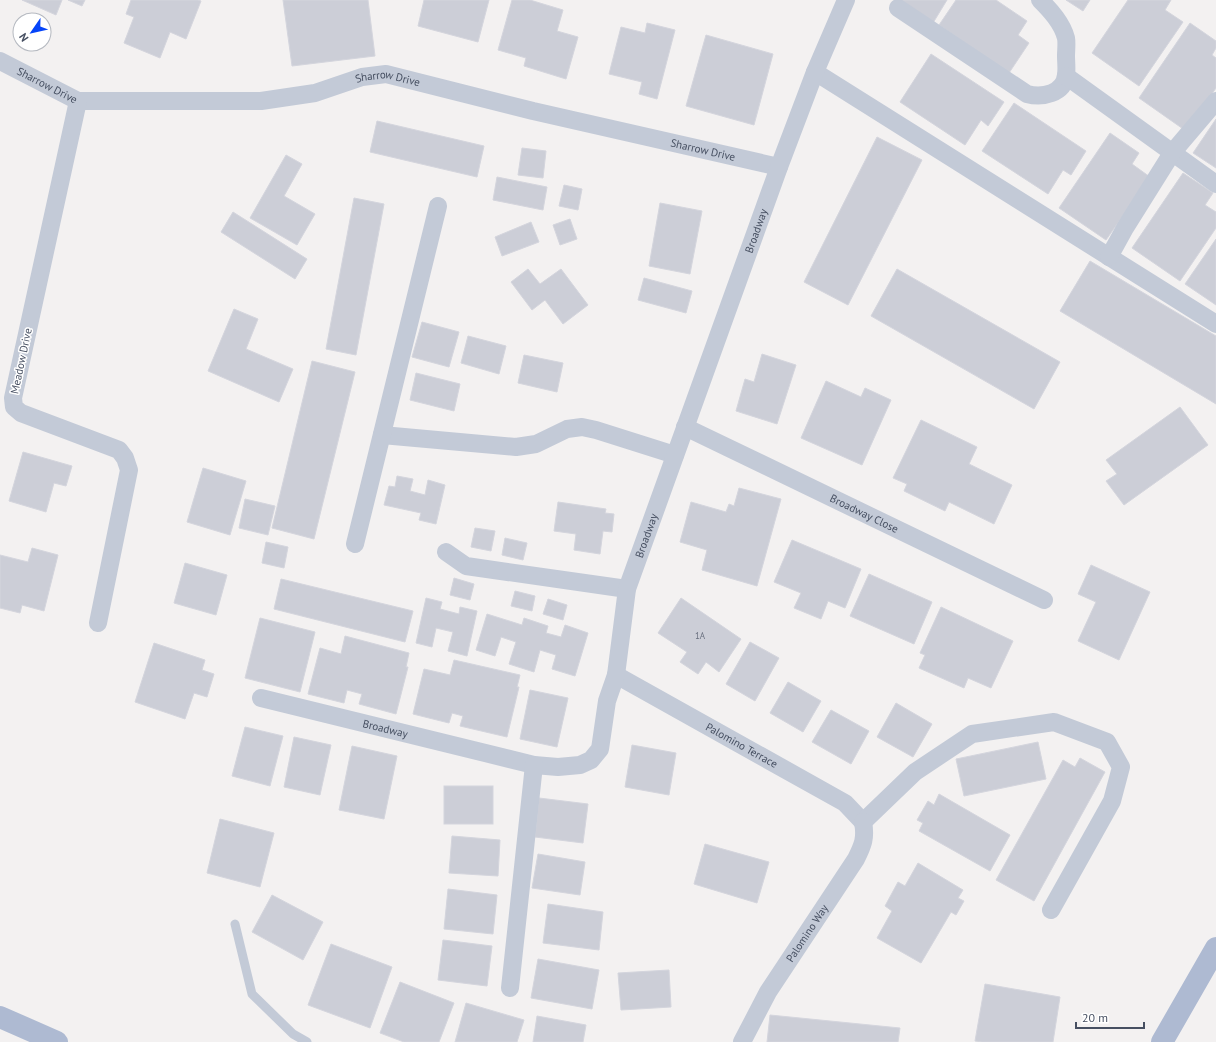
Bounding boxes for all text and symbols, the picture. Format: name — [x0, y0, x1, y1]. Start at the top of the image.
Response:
north arrow — [12, 12, 52, 52]
text: N — [16, 31, 32, 45]
street label: Sharrow Drive — [15, 64, 80, 107]
street label: Sharrow Drive — [353, 67, 422, 89]
street label: Sharrow Drive — [669, 136, 737, 164]
street label: Broadway — [742, 206, 771, 255]
street label: Meadow Drive — [7, 326, 35, 395]
street label: Broadway Close — [828, 491, 901, 536]
street label: Broadway — [632, 511, 661, 560]
house number: 1A — [695, 630, 706, 641]
street label: Broadway — [361, 716, 410, 741]
street label: Palomino Terrace — [703, 720, 781, 771]
street label: Palomino Way — [783, 901, 832, 965]
scale bar — [1076, 1004, 1144, 1030]
text: 20 m — [1082, 1010, 1108, 1025]

